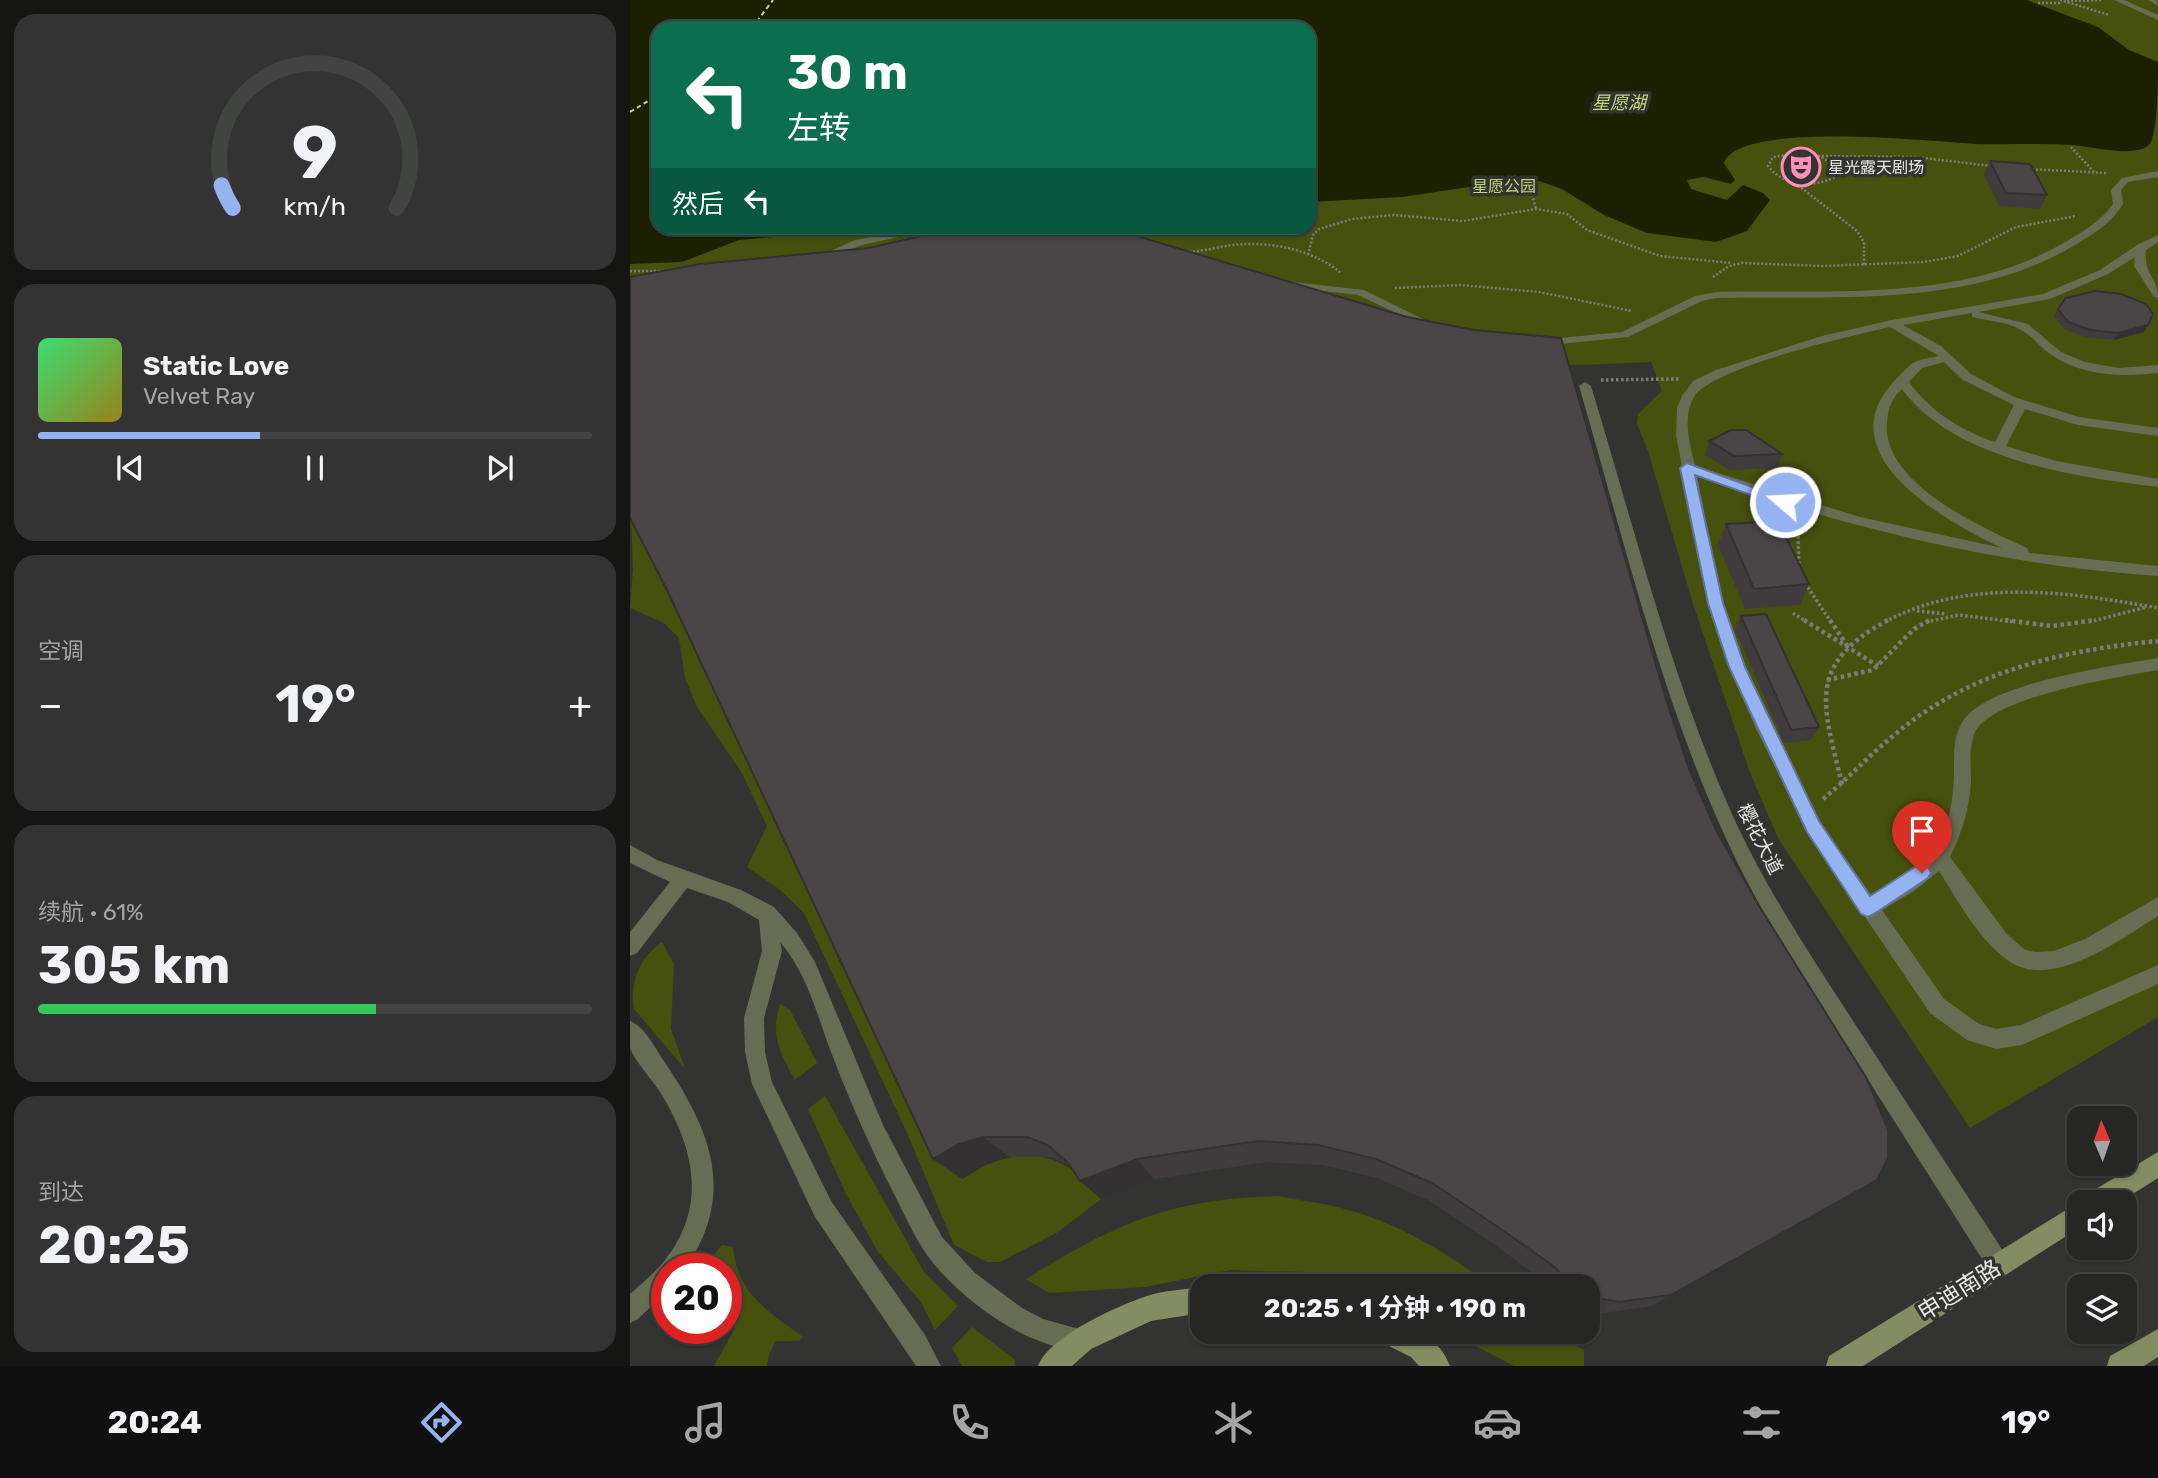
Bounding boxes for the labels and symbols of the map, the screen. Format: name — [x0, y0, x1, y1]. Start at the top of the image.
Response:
water label: 星愿湖 — [1592, 92, 1649, 114]
theatre icon: 星光露天剧场 — [1780, 146, 1822, 188]
place label: 星光露天剧场 — [1828, 158, 1924, 177]
park label: 星愿公园 — [1472, 177, 1536, 196]
position arrow — [1748, 465, 1822, 539]
street label: 樱花大道 — [1732, 800, 1788, 878]
pin — [1892, 801, 1952, 873]
north arrow — [2067, 1106, 2137, 1176]
speed limit sign: 20 — [651, 1253, 742, 1344]
street label: 申迪南路 — [1913, 1254, 2005, 1326]

